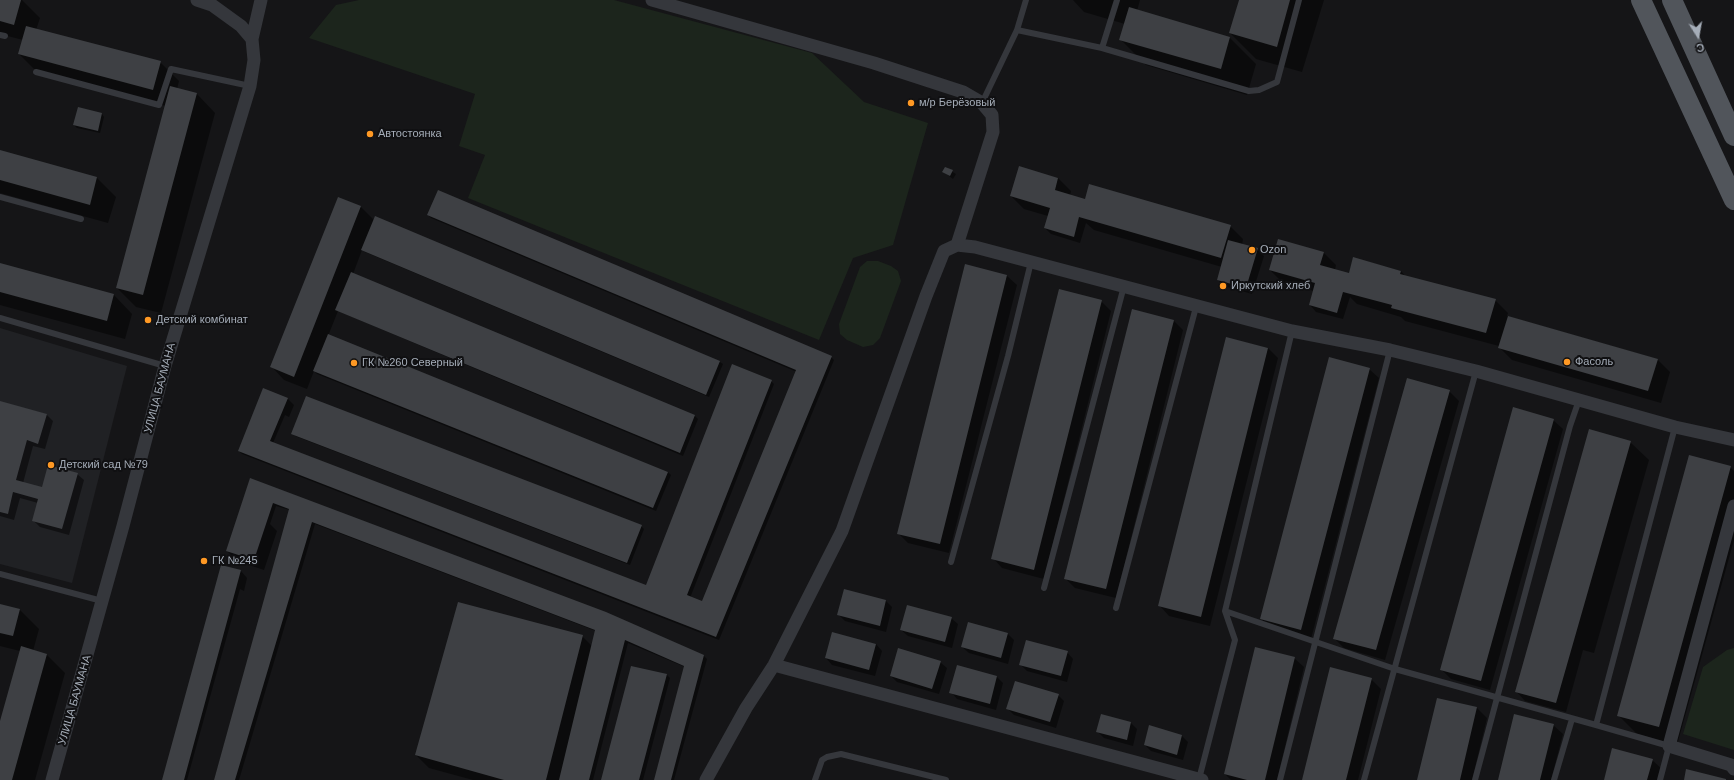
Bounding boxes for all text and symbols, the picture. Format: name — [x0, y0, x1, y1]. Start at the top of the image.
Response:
north arrow — [1678, 16, 1718, 56]
text: С — [1695, 41, 1705, 54]
place label: м/р Берёзовый — [919, 96, 995, 110]
marker: м/р Берёзовый — [906, 98, 916, 108]
place label: Автостоянка — [378, 127, 442, 141]
marker: Автостоянка — [365, 129, 375, 139]
place label: Ozon — [1260, 243, 1286, 257]
marker: Ozon — [1247, 245, 1257, 255]
place label: Иркутский хлеб — [1231, 279, 1310, 293]
marker: Иркутский хлеб — [1218, 281, 1228, 291]
place label: Детский комбинат — [156, 313, 248, 327]
marker: Детский комбинат — [143, 315, 153, 325]
street label: УЛИЦА БАУМАНА — [142, 341, 178, 435]
place label: Фасоль — [1575, 355, 1613, 369]
place label: ГК №260 Северный — [362, 356, 463, 370]
marker: Фасоль — [1562, 357, 1572, 367]
marker: ГК №260 Северный — [349, 358, 359, 368]
place label: Детский сад №79 — [59, 458, 148, 472]
marker: Детский сад №79 — [46, 460, 56, 470]
place label: ГК №245 — [212, 554, 258, 568]
marker: ГК №245 — [199, 556, 209, 566]
street label: УЛИЦА БАУМАНА — [56, 654, 94, 746]

